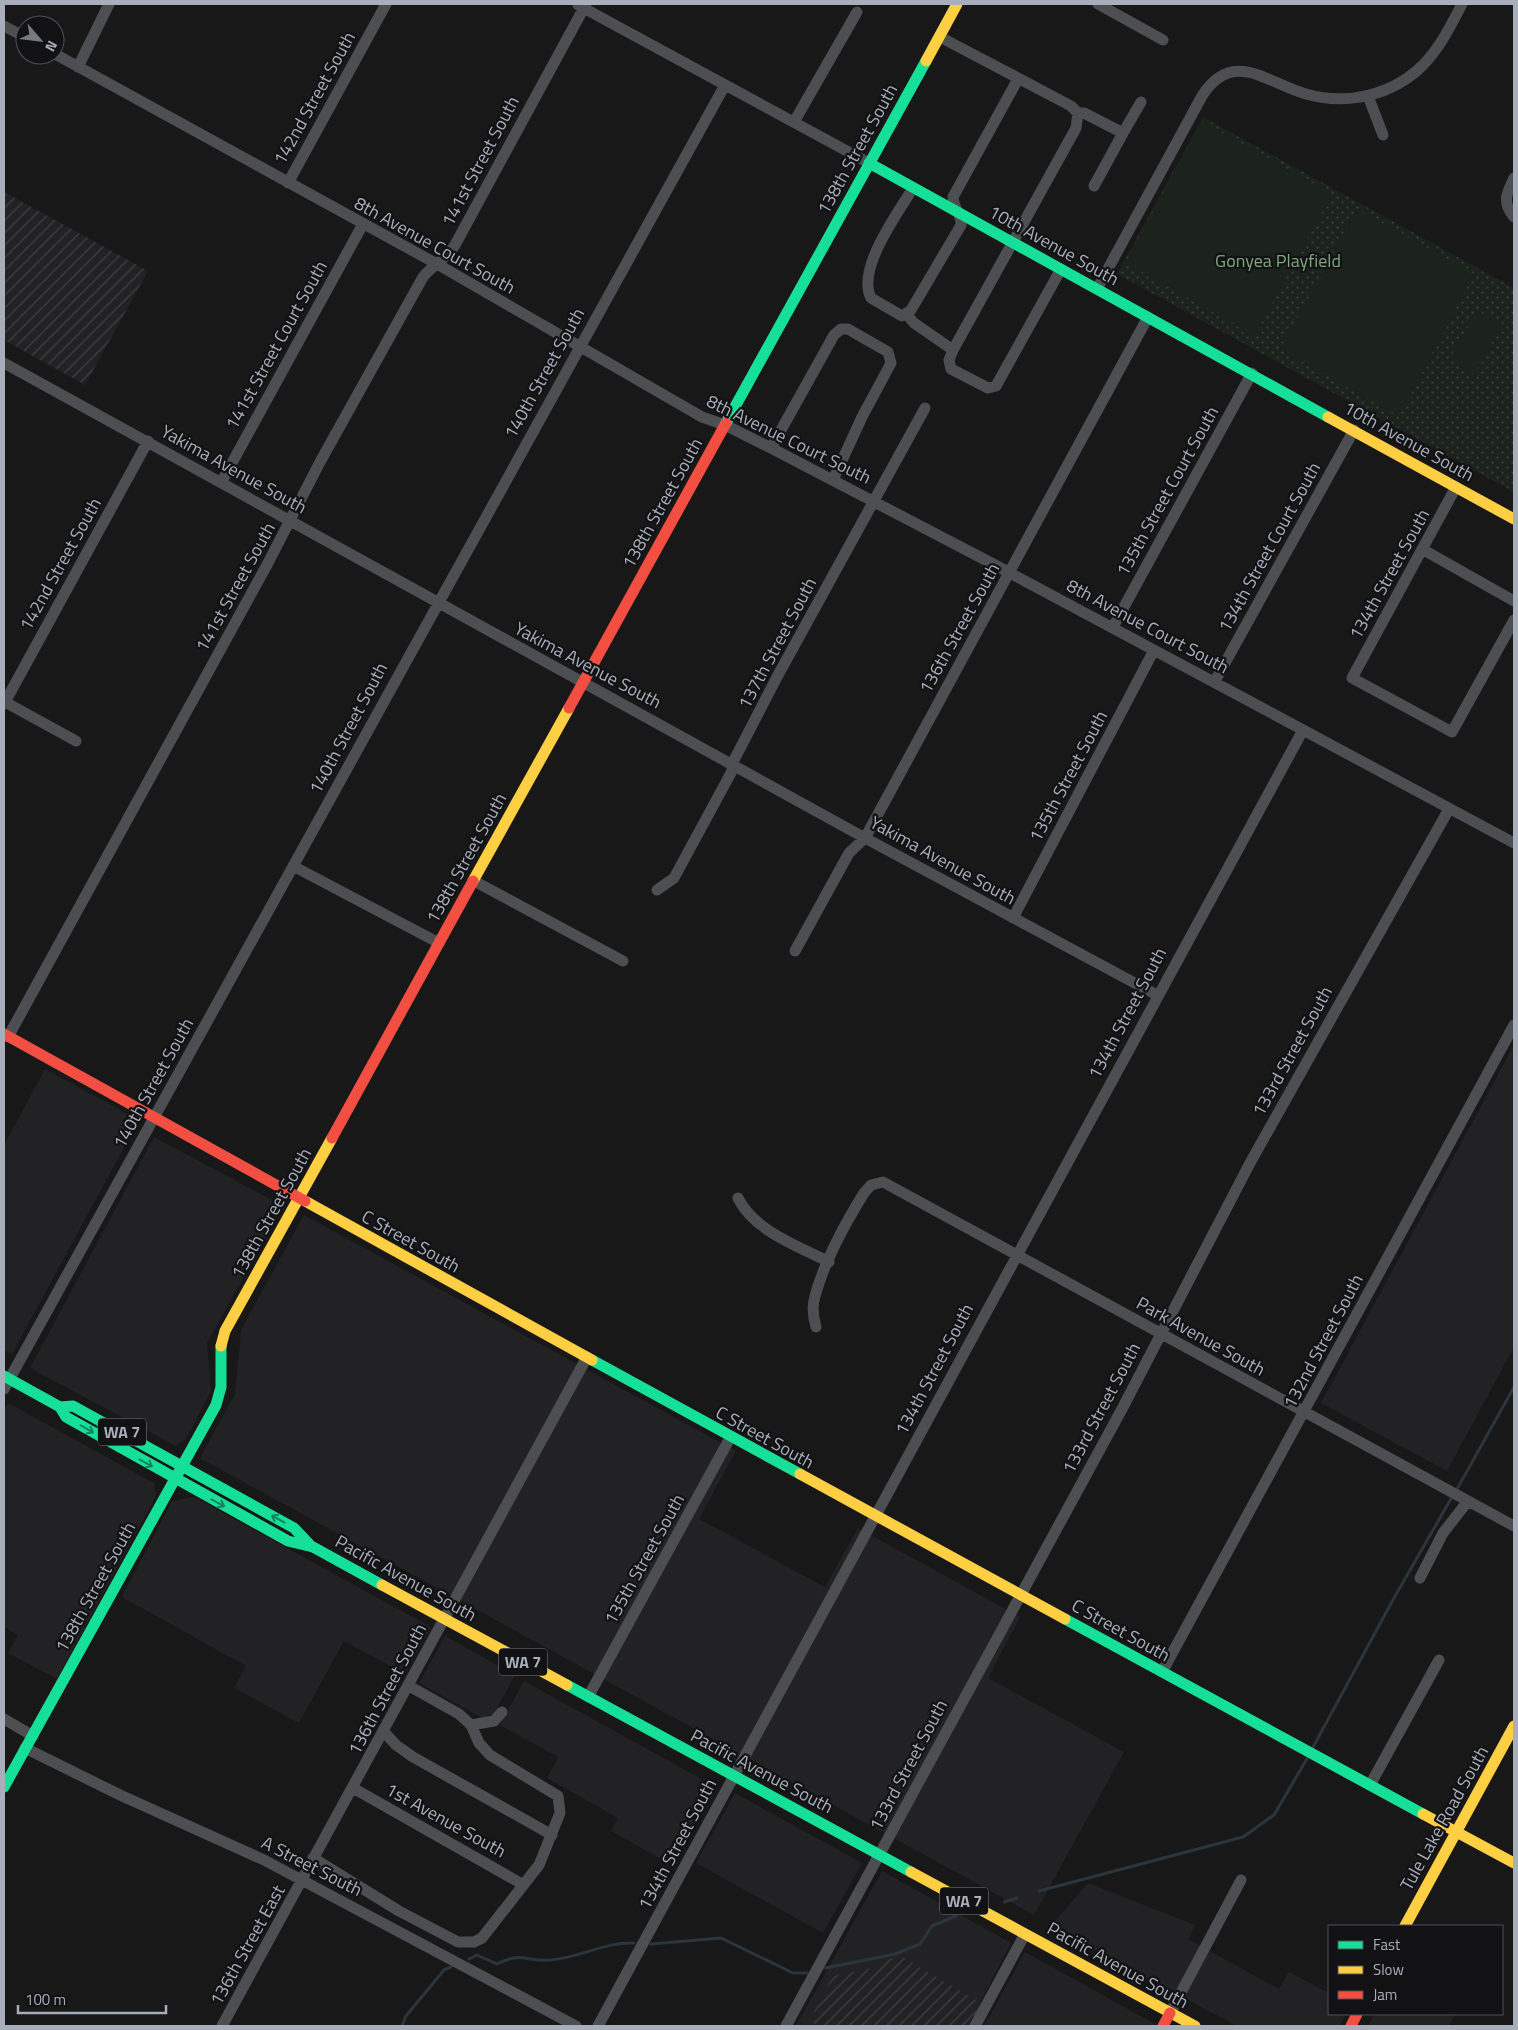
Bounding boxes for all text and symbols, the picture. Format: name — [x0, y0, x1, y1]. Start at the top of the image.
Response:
north arrow — [15, 15, 65, 65]
street label: 142nd Street South — [266, 26, 362, 170]
text: N — [40, 37, 63, 56]
street label: 138th Street South — [810, 79, 904, 219]
street label: 141st Street South — [434, 91, 526, 231]
street label: 8th Avenue Court South — [350, 189, 520, 301]
street label: 10th Avenue South — [984, 198, 1124, 292]
park label: Gonyea Playfield — [1215, 247, 1341, 274]
street label: 141st Street Court South — [218, 256, 334, 434]
street label: 140th Street South — [497, 303, 591, 443]
street label: 8th Avenue Court South — [702, 387, 876, 491]
street label: 10th Avenue South — [1339, 394, 1479, 488]
street label: 135th Street Court South — [1109, 401, 1225, 581]
street label: Yakima Avenue South — [156, 418, 312, 520]
street label: 138th Street South — [615, 433, 709, 573]
street label: 134th Street Court South — [1211, 457, 1327, 637]
street label: 142nd Street South — [12, 492, 108, 636]
street label: 134th Street South — [1342, 504, 1436, 644]
street label: 141st Street South — [188, 517, 282, 657]
street label: 136th Street South — [912, 558, 1006, 698]
street label: 137th Street South — [731, 572, 823, 714]
street label: 8th Avenue Court South — [1062, 572, 1234, 680]
street label: Yakima Avenue South — [510, 615, 666, 715]
street label: 140th Street South — [302, 657, 394, 799]
street label: 135th Street South — [1022, 705, 1114, 847]
street label: 138th Street South — [419, 788, 513, 928]
street label: Yakima Avenue South — [865, 809, 1021, 911]
street label: 134th Street South — [1081, 942, 1173, 1084]
street label: 133rd Street South — [1245, 981, 1339, 1121]
street label: 140th Street South — [106, 1013, 200, 1153]
street label: 138th Street South — [224, 1143, 318, 1283]
street label: C Street South — [357, 1203, 465, 1279]
street label: 132nd Street South — [1276, 1269, 1370, 1413]
street label: Park Avenue South — [1132, 1289, 1270, 1383]
street label: 134th Street South — [888, 1298, 980, 1440]
street label: 133rd Street South — [1055, 1338, 1147, 1478]
street label: C Street South — [711, 1399, 819, 1475]
road number: WA 7 — [98, 1418, 146, 1445]
one-way arrow — [79, 1424, 93, 1434]
one-way arrow — [139, 1458, 154, 1468]
street label: 135th Street South — [597, 1489, 691, 1629]
one-way arrow — [210, 1498, 225, 1508]
one-way arrow — [271, 1514, 286, 1524]
street label: 138th Street South — [48, 1517, 142, 1657]
street label: Pacific Avenue South — [330, 1528, 482, 1628]
street label: C Street South — [1067, 1592, 1175, 1668]
street label: 136th Street South — [341, 1618, 433, 1760]
road number: WA 7 — [499, 1648, 547, 1675]
street label: 133rd Street South — [862, 1695, 954, 1835]
street label: Pacific Avenue South — [686, 1722, 838, 1820]
street label: Tule Lake Road South — [1393, 1741, 1495, 1895]
street label: 134th Street South — [631, 1773, 723, 1915]
street label: 1st Avenue South — [381, 1776, 511, 1864]
street label: A Street South — [257, 1829, 367, 1903]
street label: 136th Street East — [203, 1879, 292, 2010]
road number: WA 7 — [940, 1888, 988, 1914]
street label: Pacific Avenue South — [1042, 1915, 1194, 2015]
legend — [1328, 1925, 1503, 2015]
text: Fast — [1373, 1933, 1401, 1956]
text: Slow — [1373, 1958, 1404, 1981]
scale bar — [18, 1982, 165, 2014]
text: Jam — [1373, 1983, 1397, 2006]
text: 100 m — [25, 1988, 66, 2011]

